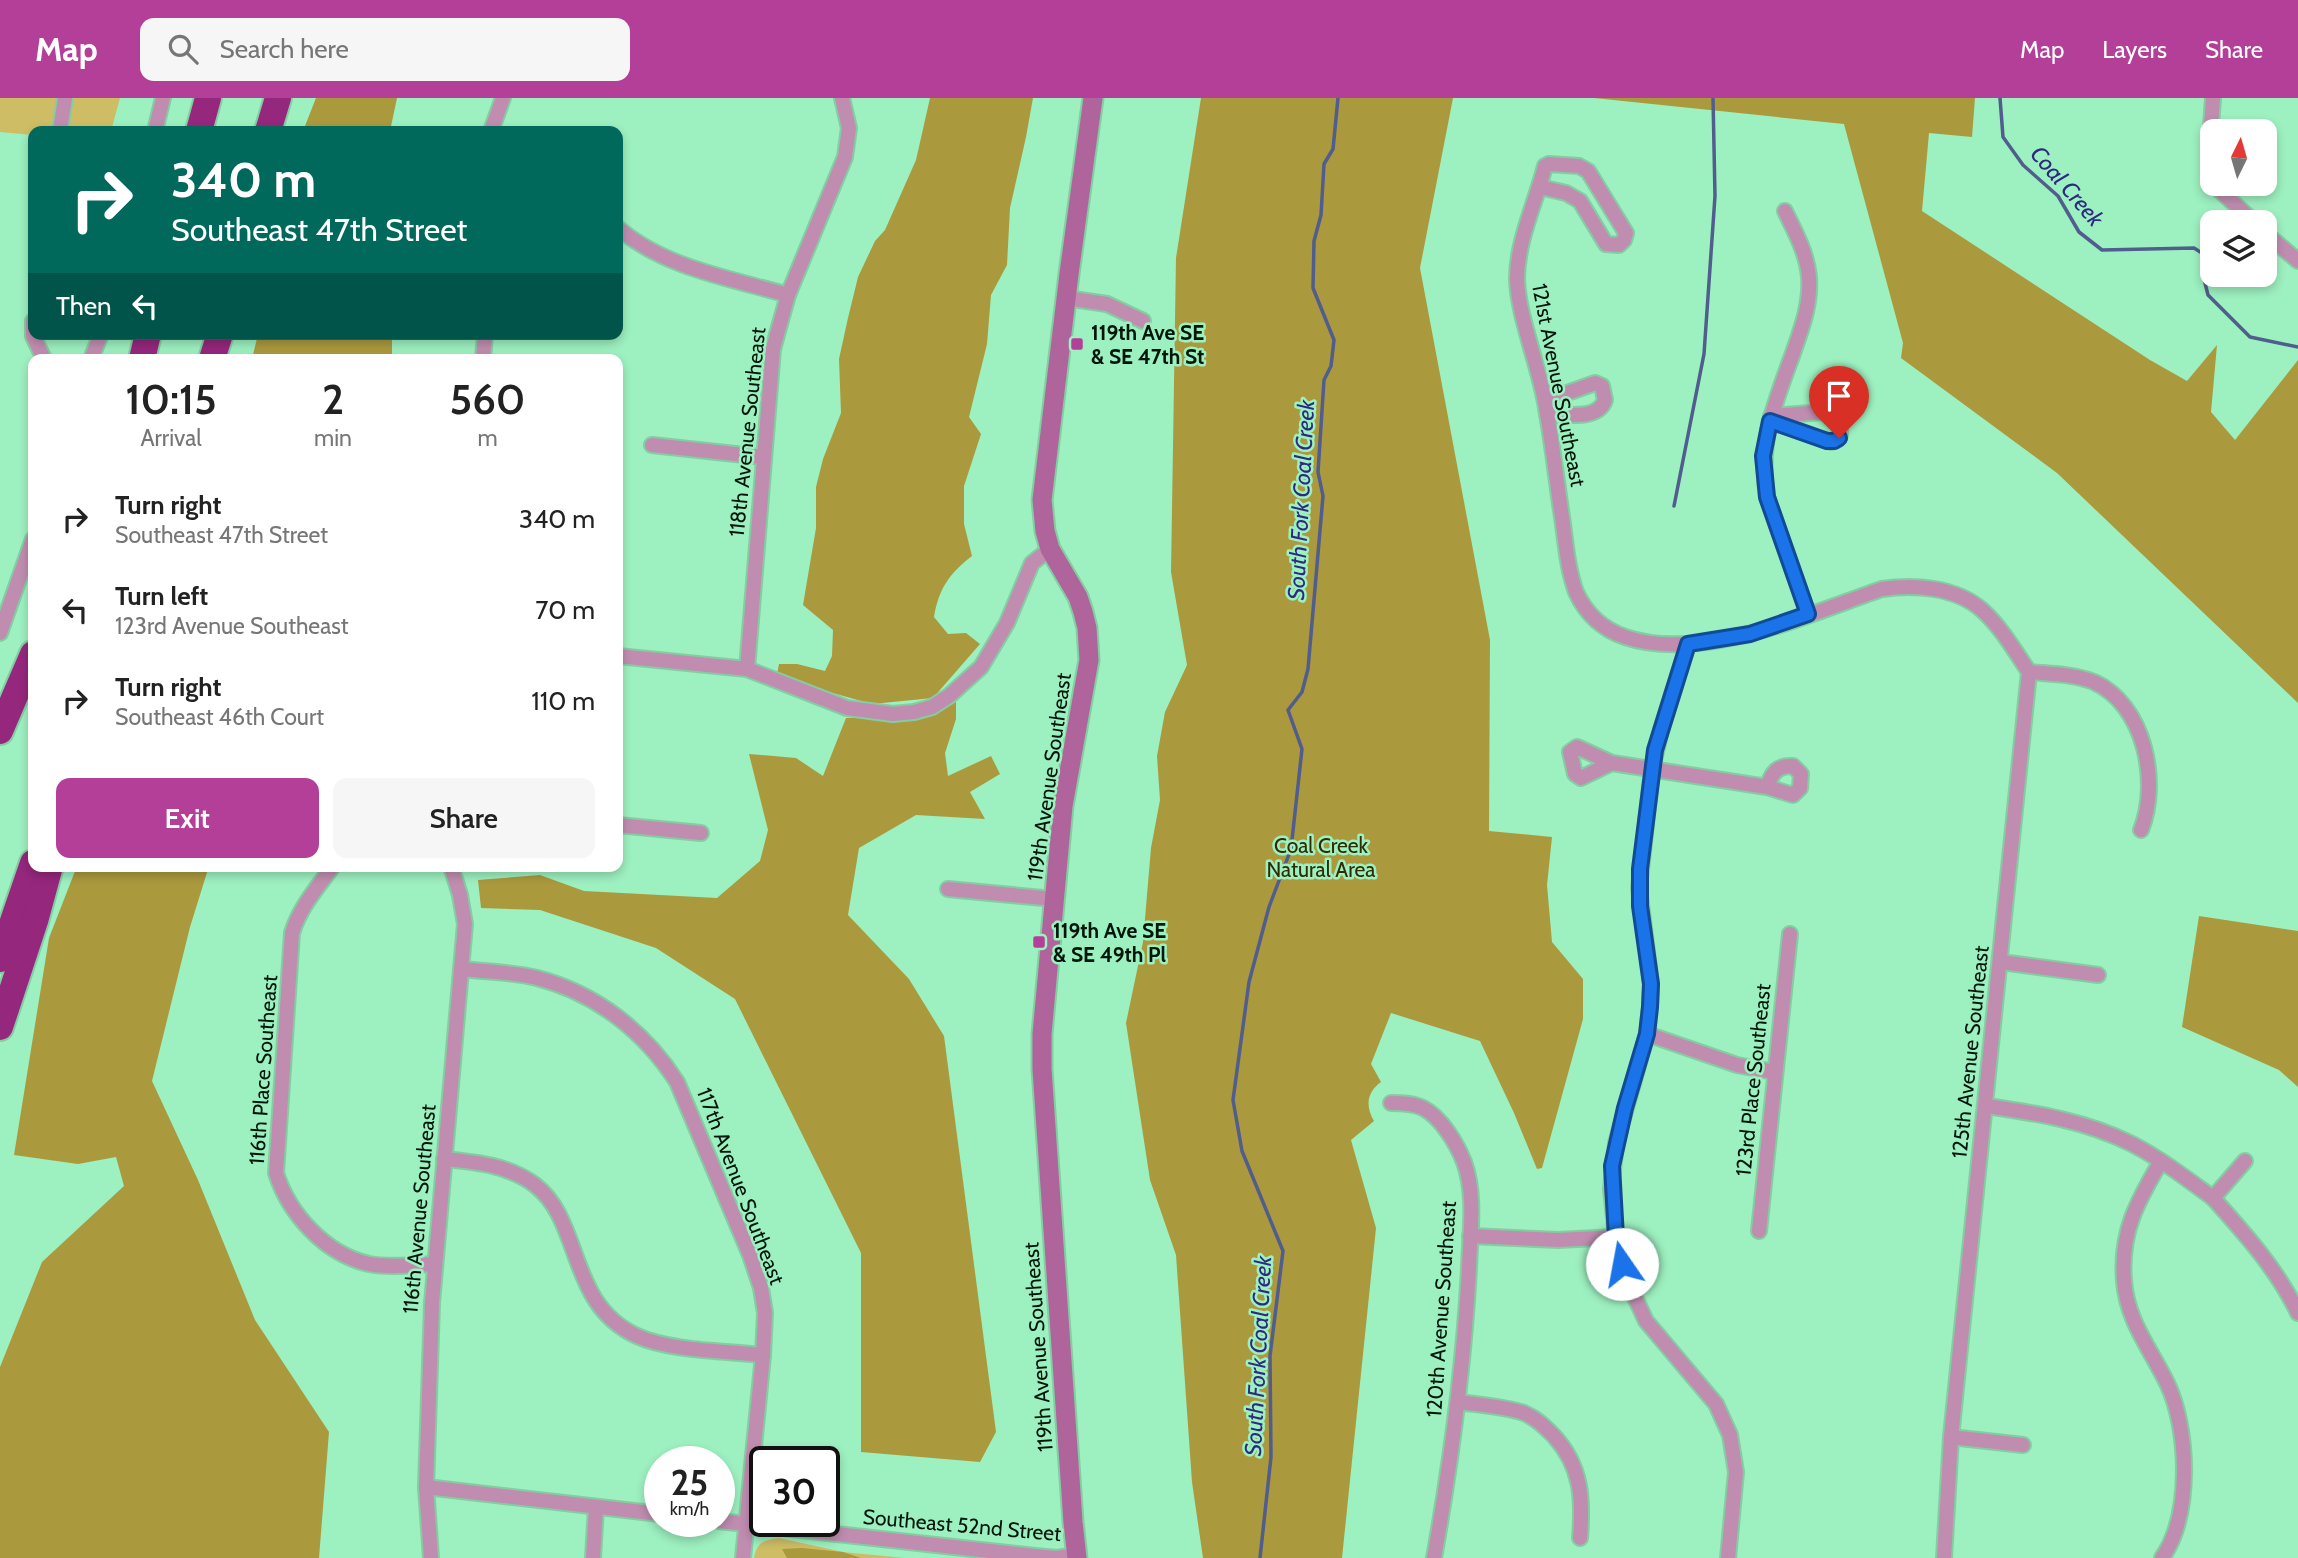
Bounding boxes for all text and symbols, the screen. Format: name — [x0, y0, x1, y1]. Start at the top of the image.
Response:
search box — [140, 18, 630, 81]
text: Map — [35, 29, 98, 69]
icon: search — [164, 30, 202, 68]
text: Search here — [220, 33, 349, 65]
text: Map — [2020, 35, 2064, 64]
text: Layers — [2102, 35, 2167, 64]
text: Share — [2205, 35, 2263, 64]
north arrow — [2200, 119, 2277, 196]
map controls — [2200, 119, 2277, 287]
water label: Coal Creek — [2024, 140, 2110, 233]
text: 340 m — [171, 150, 316, 209]
icon: right — [56, 154, 147, 245]
text: Southeast 47th Street — [171, 210, 467, 249]
button: layers — [2200, 210, 2277, 287]
street label: 121st Avenue Southeast — [1527, 281, 1591, 489]
icon: left — [126, 287, 164, 325]
text: Then — [56, 290, 112, 322]
place label: 119th Ave SE & SE 47th St — [1091, 320, 1204, 369]
street label: 118th Avenue Southeast — [724, 326, 770, 538]
marker: 119th Ave SE & SE 47th St — [1069, 336, 1085, 352]
pin — [1809, 366, 1869, 438]
text: 10:15 — [126, 373, 217, 425]
text: 2 — [322, 373, 344, 425]
text: 560 — [450, 373, 525, 425]
icon: arrive — [1820, 377, 1858, 415]
water label: South Fork Coal Creek — [1282, 398, 1320, 601]
text: Arrival — [140, 424, 202, 452]
text: min — [314, 424, 352, 452]
text: m — [477, 424, 498, 452]
text: Turn right — [115, 489, 221, 521]
icon: right — [56, 500, 94, 538]
text: 340 m — [519, 503, 595, 535]
text: Southeast 47th Street — [115, 521, 328, 549]
text: Turn left — [115, 580, 208, 612]
icon: left — [56, 591, 94, 629]
text: 70 m — [535, 594, 595, 626]
text: 123rd Avenue Southeast — [115, 612, 348, 640]
text: Turn right — [115, 671, 221, 703]
street label: 119th Avenue Southeast — [1022, 671, 1076, 883]
icon: right — [56, 682, 94, 720]
text: 110 m — [531, 685, 595, 717]
text: Southeast 46th Court — [115, 703, 324, 731]
button: Exit — [56, 778, 319, 858]
button: Share — [333, 778, 595, 858]
park label: Coal Creek Natural Area — [1267, 833, 1375, 882]
place label: 119th Ave SE & SE 49th Pl — [1053, 918, 1166, 967]
marker: 119th Ave SE & SE 49th Pl — [1031, 934, 1047, 950]
street label: 125th Avenue Southeast — [1946, 944, 1994, 1160]
street label: 116th Place Southeast — [244, 974, 282, 1166]
street label: 123rd Place Southeast — [1730, 982, 1776, 1178]
street label: 117th Avenue Southeast — [692, 1084, 790, 1288]
street label: 116th Avenue Southeast — [397, 1103, 441, 1315]
street label: 120th Avenue Southeast — [1421, 1200, 1461, 1418]
position arrow — [1585, 1227, 1659, 1301]
street label: 119th Avenue Southeast — [1018, 1241, 1058, 1453]
water label: South Fork Coal Creek — [1239, 1254, 1277, 1457]
speed limit sign: 30 — [749, 1446, 840, 1537]
text: 25 — [671, 1461, 708, 1504]
text: km/h — [670, 1498, 709, 1520]
street label: Southeast 52nd Street — [862, 1504, 1062, 1546]

